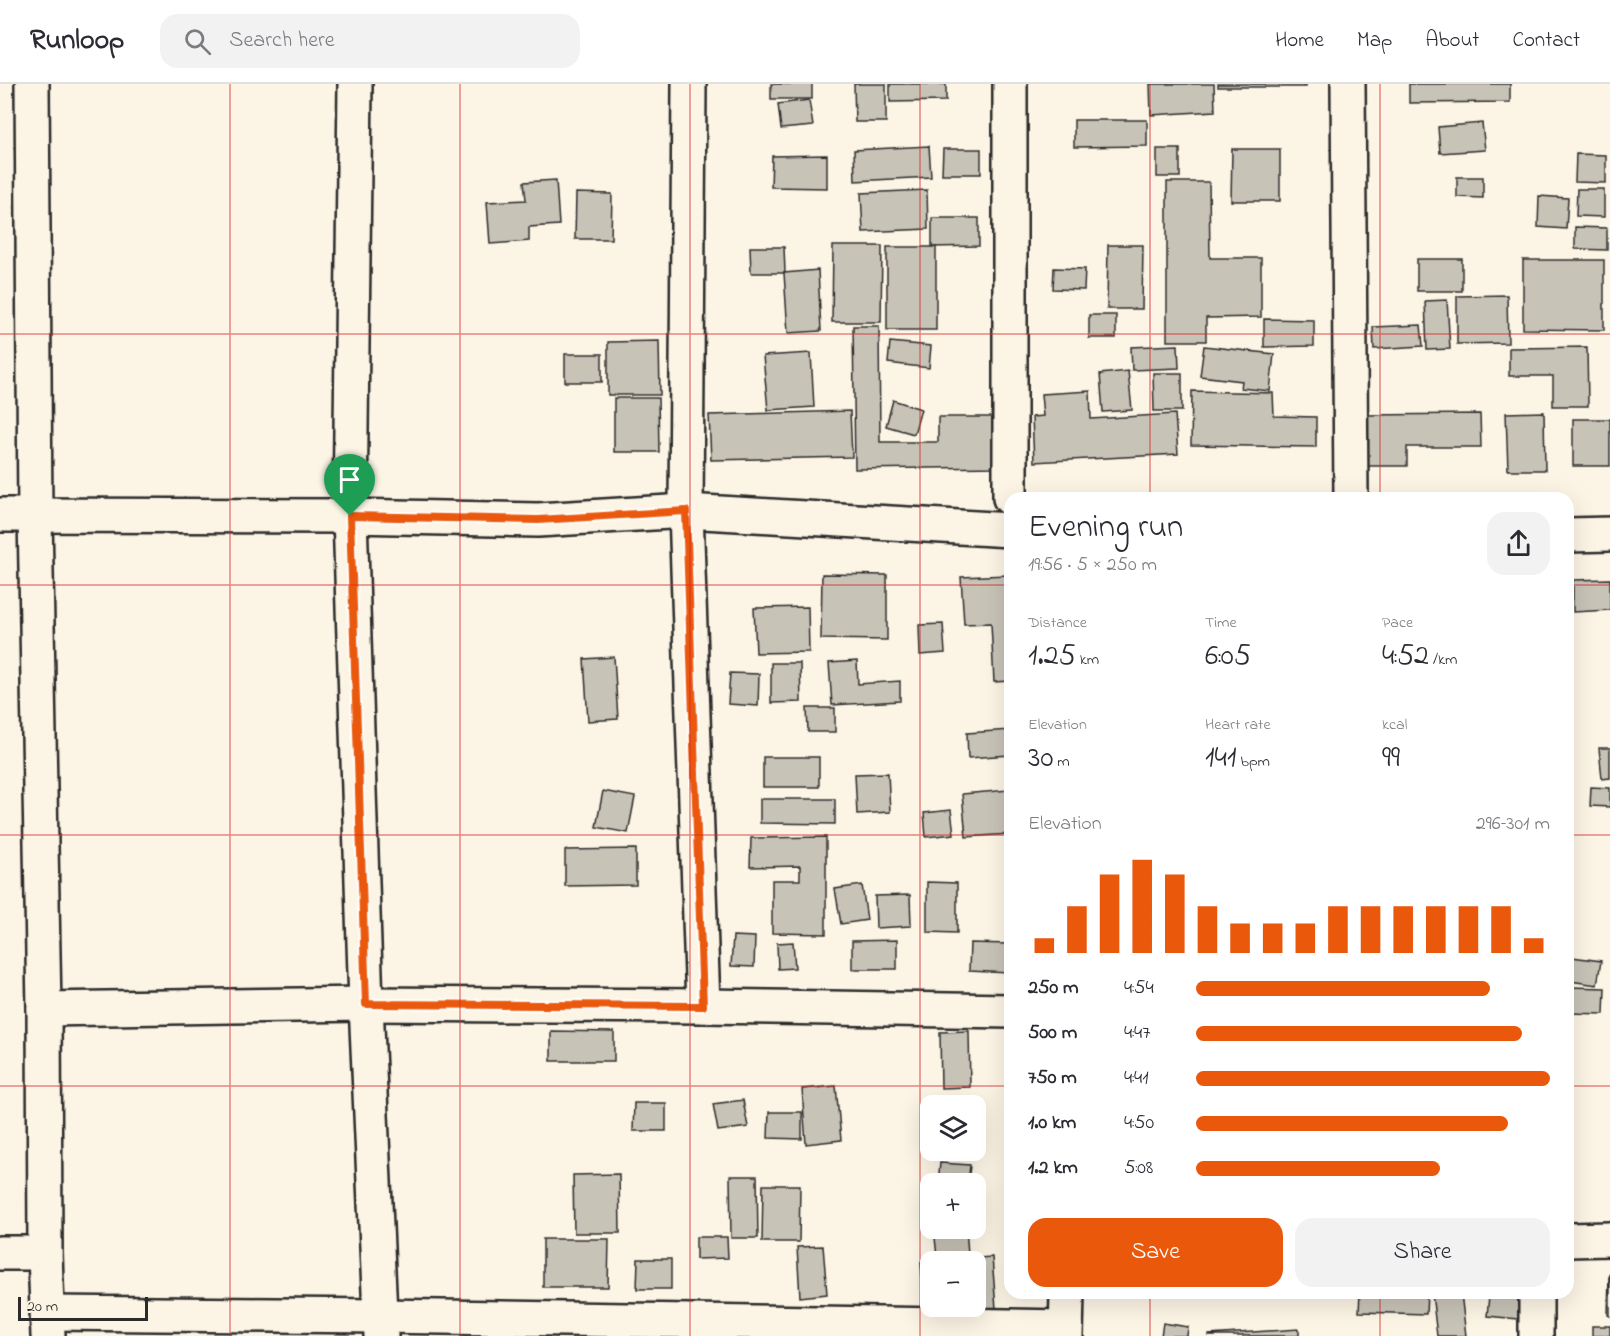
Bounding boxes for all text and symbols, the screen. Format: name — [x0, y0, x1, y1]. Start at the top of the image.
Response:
search box — [160, 14, 580, 68]
text: Runloop — [30, 21, 124, 62]
icon: search — [181, 25, 214, 58]
text: Search here — [229, 25, 335, 57]
text: Home — [1275, 26, 1324, 56]
text: Map — [1357, 26, 1392, 56]
text: About — [1425, 26, 1479, 56]
text: Contact — [1512, 26, 1580, 56]
pin — [324, 454, 375, 516]
icon: arrive — [333, 463, 366, 496]
text: Evening run — [1028, 504, 1183, 552]
button: share — [1487, 512, 1550, 575]
text: 19:56 · 5 × 250 m — [1028, 551, 1157, 580]
text: Distance — [1028, 611, 1087, 635]
text: Time — [1205, 611, 1237, 635]
text: Pace — [1382, 611, 1413, 635]
text: 1.25 — [1028, 635, 1076, 679]
text: 6:05 — [1205, 635, 1251, 679]
text: 4:52 — [1382, 635, 1429, 679]
text: km — [1076, 648, 1099, 672]
text: /km — [1429, 648, 1457, 672]
text: Elevation — [1028, 713, 1087, 737]
text: Heart rate — [1205, 713, 1271, 737]
text: kcal — [1382, 713, 1407, 737]
text: 30 — [1028, 737, 1053, 781]
text: 141 — [1205, 737, 1236, 781]
text: 99 — [1382, 737, 1400, 781]
text: m — [1053, 750, 1070, 774]
text: bpm — [1236, 750, 1270, 774]
text: Elevation — [1028, 810, 1102, 839]
text: 296–301 m — [1476, 810, 1550, 839]
text: 250 m — [1028, 974, 1079, 1003]
text: 4:54 — [1124, 974, 1154, 1003]
text: 500 m — [1028, 1019, 1077, 1048]
text: 4:47 — [1124, 1019, 1150, 1048]
text: 750 m — [1028, 1064, 1077, 1093]
text: 4:41 — [1124, 1064, 1149, 1093]
map controls — [920, 1095, 986, 1317]
button: layers — [920, 1095, 986, 1161]
text: 1.0 km — [1028, 1109, 1076, 1138]
text: 4:50 — [1124, 1109, 1154, 1138]
text: 1.2 km — [1028, 1154, 1078, 1183]
text: 5:08 — [1124, 1154, 1153, 1183]
button: + — [920, 1173, 986, 1239]
button: Save — [1028, 1218, 1283, 1287]
button: Share — [1295, 1218, 1550, 1287]
button: − — [920, 1251, 986, 1317]
scale bar — [18, 1294, 148, 1322]
text: 20 m — [27, 1295, 58, 1319]

